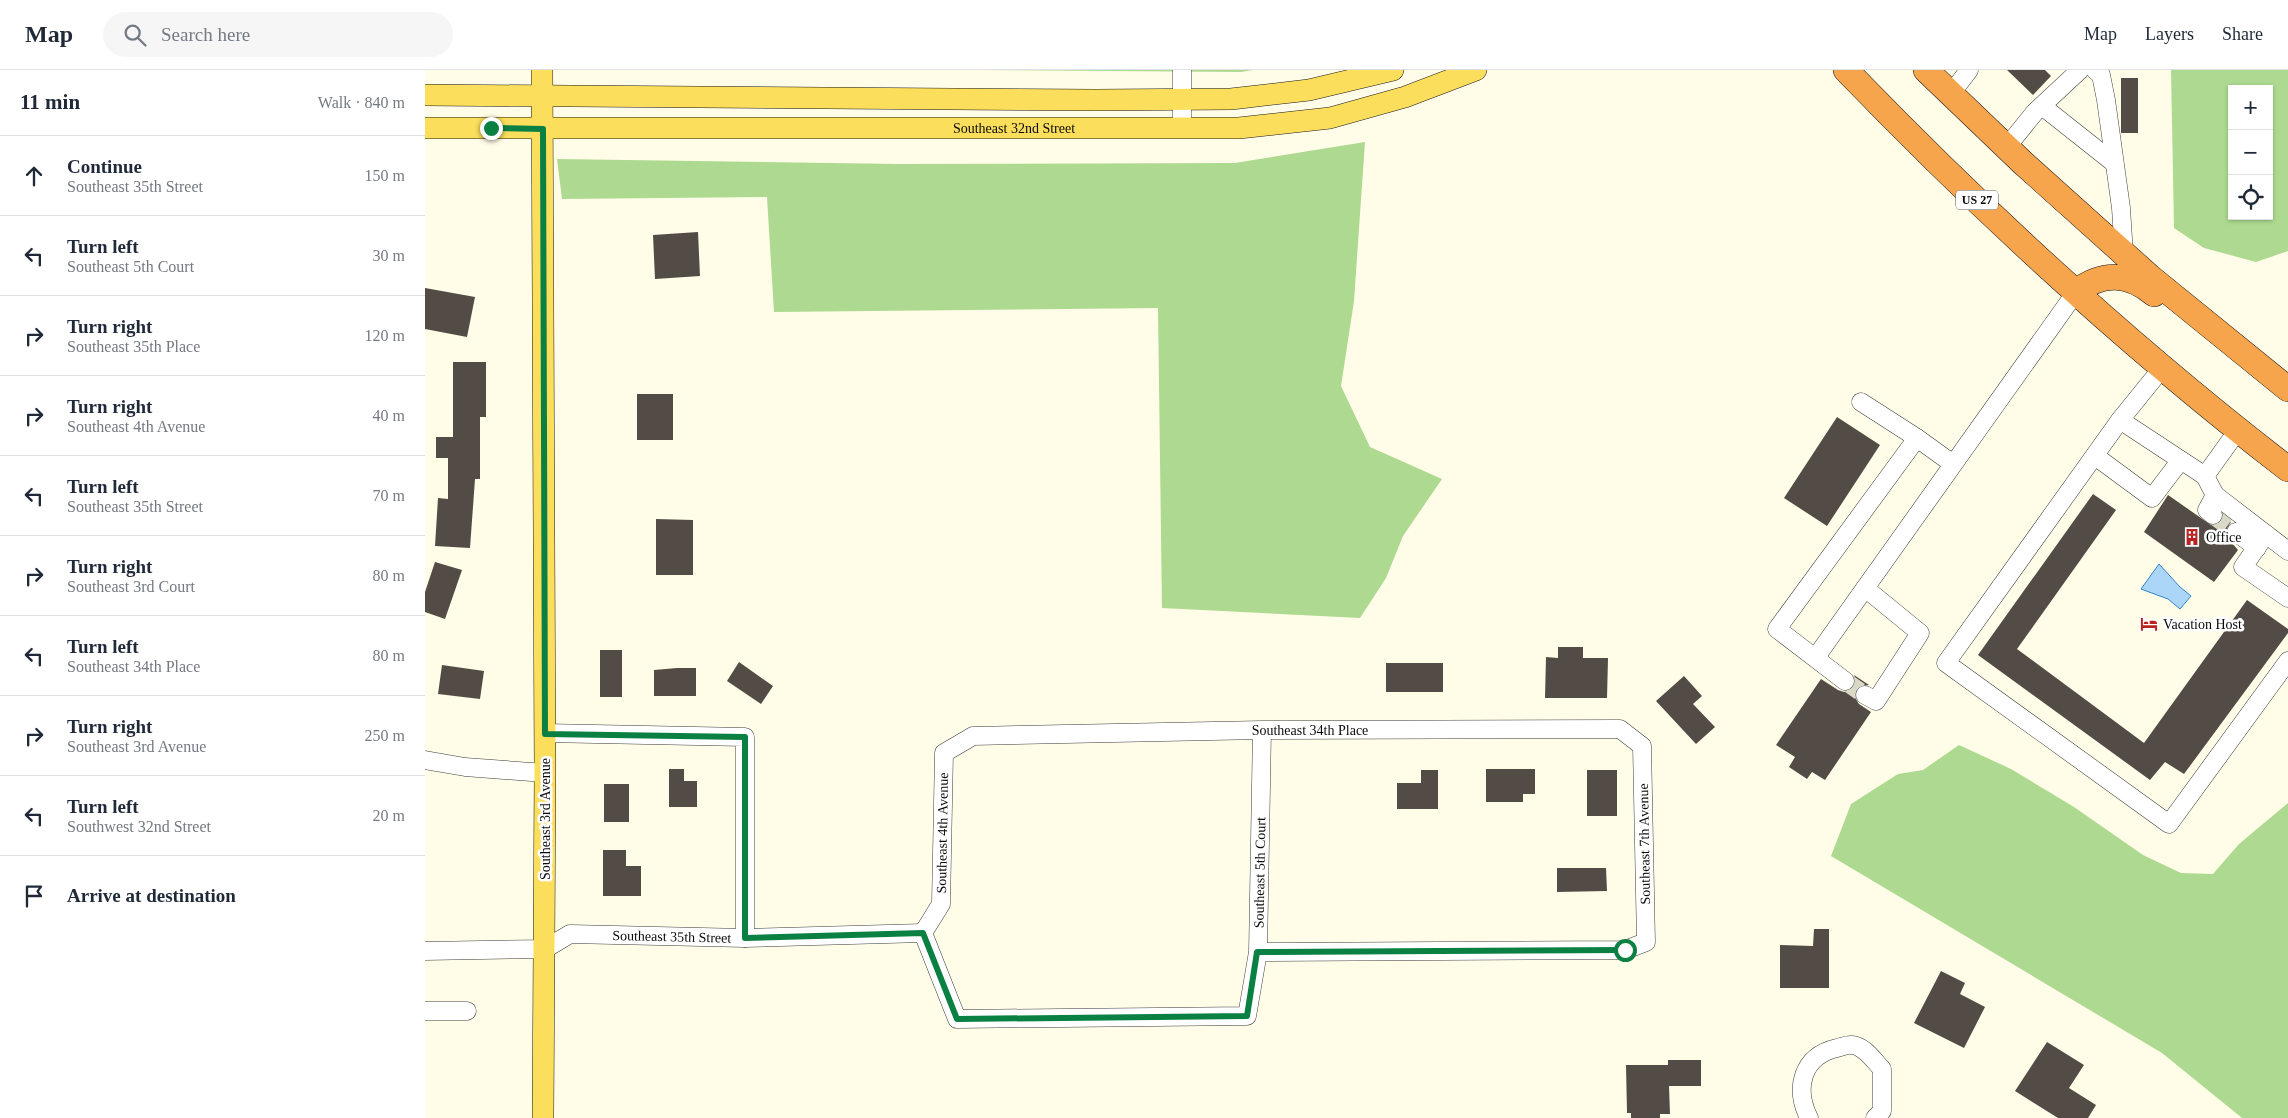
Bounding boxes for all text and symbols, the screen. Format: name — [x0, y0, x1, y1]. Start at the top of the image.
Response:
search box — [103, 12, 453, 57]
text: Map — [25, 21, 73, 47]
icon: search — [121, 21, 149, 49]
text: Search here — [161, 24, 250, 45]
text: Map — [2084, 24, 2117, 44]
text: Layers — [2145, 24, 2194, 44]
text: Share — [2222, 24, 2263, 44]
map controls — [2228, 85, 2273, 220]
button: + — [2228, 85, 2273, 130]
text: 11 min — [20, 90, 80, 114]
text: Walk · 840 m — [318, 94, 405, 111]
route end — [480, 117, 503, 140]
street label: Southeast 32nd Street — [953, 121, 1075, 136]
button: − — [2228, 130, 2273, 175]
text: Continue — [67, 156, 142, 177]
icon: ahead — [20, 162, 48, 190]
text: 150 m — [365, 167, 405, 184]
button: locate — [2228, 175, 2273, 220]
text: Southeast 35th Street — [67, 178, 203, 195]
road number: US 27 — [1956, 190, 1998, 210]
text: Turn left — [67, 236, 139, 257]
icon: left — [20, 242, 48, 270]
text: 30 m — [373, 247, 405, 264]
text: Southeast 5th Court — [67, 258, 194, 275]
text: Turn right — [67, 316, 152, 337]
icon: right — [20, 322, 48, 350]
text: 120 m — [365, 327, 405, 344]
text: Southeast 35th Place — [67, 338, 200, 355]
text: Turn right — [67, 396, 152, 417]
icon: right — [20, 402, 48, 430]
text: 40 m — [373, 407, 405, 424]
text: Southeast 4th Avenue — [67, 418, 205, 435]
text: Turn left — [67, 476, 139, 497]
icon: left — [20, 482, 48, 510]
text: 70 m — [373, 487, 405, 504]
text: Southeast 35th Street — [67, 498, 203, 515]
building icon: Office — [2182, 527, 2202, 547]
place label: Office — [2206, 530, 2242, 545]
text: Turn right — [67, 556, 152, 577]
icon: right — [20, 562, 48, 590]
text: 80 m — [373, 567, 405, 584]
text: Southeast 3rd Court — [67, 578, 195, 595]
hotel icon: Vacation Host — [2139, 614, 2159, 634]
place label: Vacation Host — [2163, 617, 2242, 632]
text: Turn left — [67, 636, 139, 657]
icon: left — [20, 642, 48, 670]
text: 80 m — [373, 647, 405, 664]
text: Southeast 34th Place — [67, 658, 200, 675]
text: Turn right — [67, 716, 152, 737]
icon: right — [20, 722, 48, 750]
street label: Southeast 34th Place — [1252, 723, 1368, 738]
text: 250 m — [365, 727, 405, 744]
text: Southeast 3rd Avenue — [67, 738, 206, 755]
street label: Southeast 3rd Avenue — [538, 758, 553, 880]
street label: Southeast 4th Avenue — [934, 772, 951, 894]
street label: Southeast 7th Avenue — [1636, 783, 1653, 905]
text: Turn left — [67, 796, 139, 817]
icon: left — [20, 802, 48, 830]
text: 20 m — [373, 807, 405, 824]
street label: Southeast 5th Court — [1251, 817, 1268, 928]
text: Southwest 32nd Street — [67, 818, 211, 835]
icon: arrive — [20, 882, 48, 910]
text: Arrive at destination — [67, 885, 236, 906]
street label: Southeast 35th Street — [612, 928, 732, 946]
route start — [1614, 939, 1637, 962]

